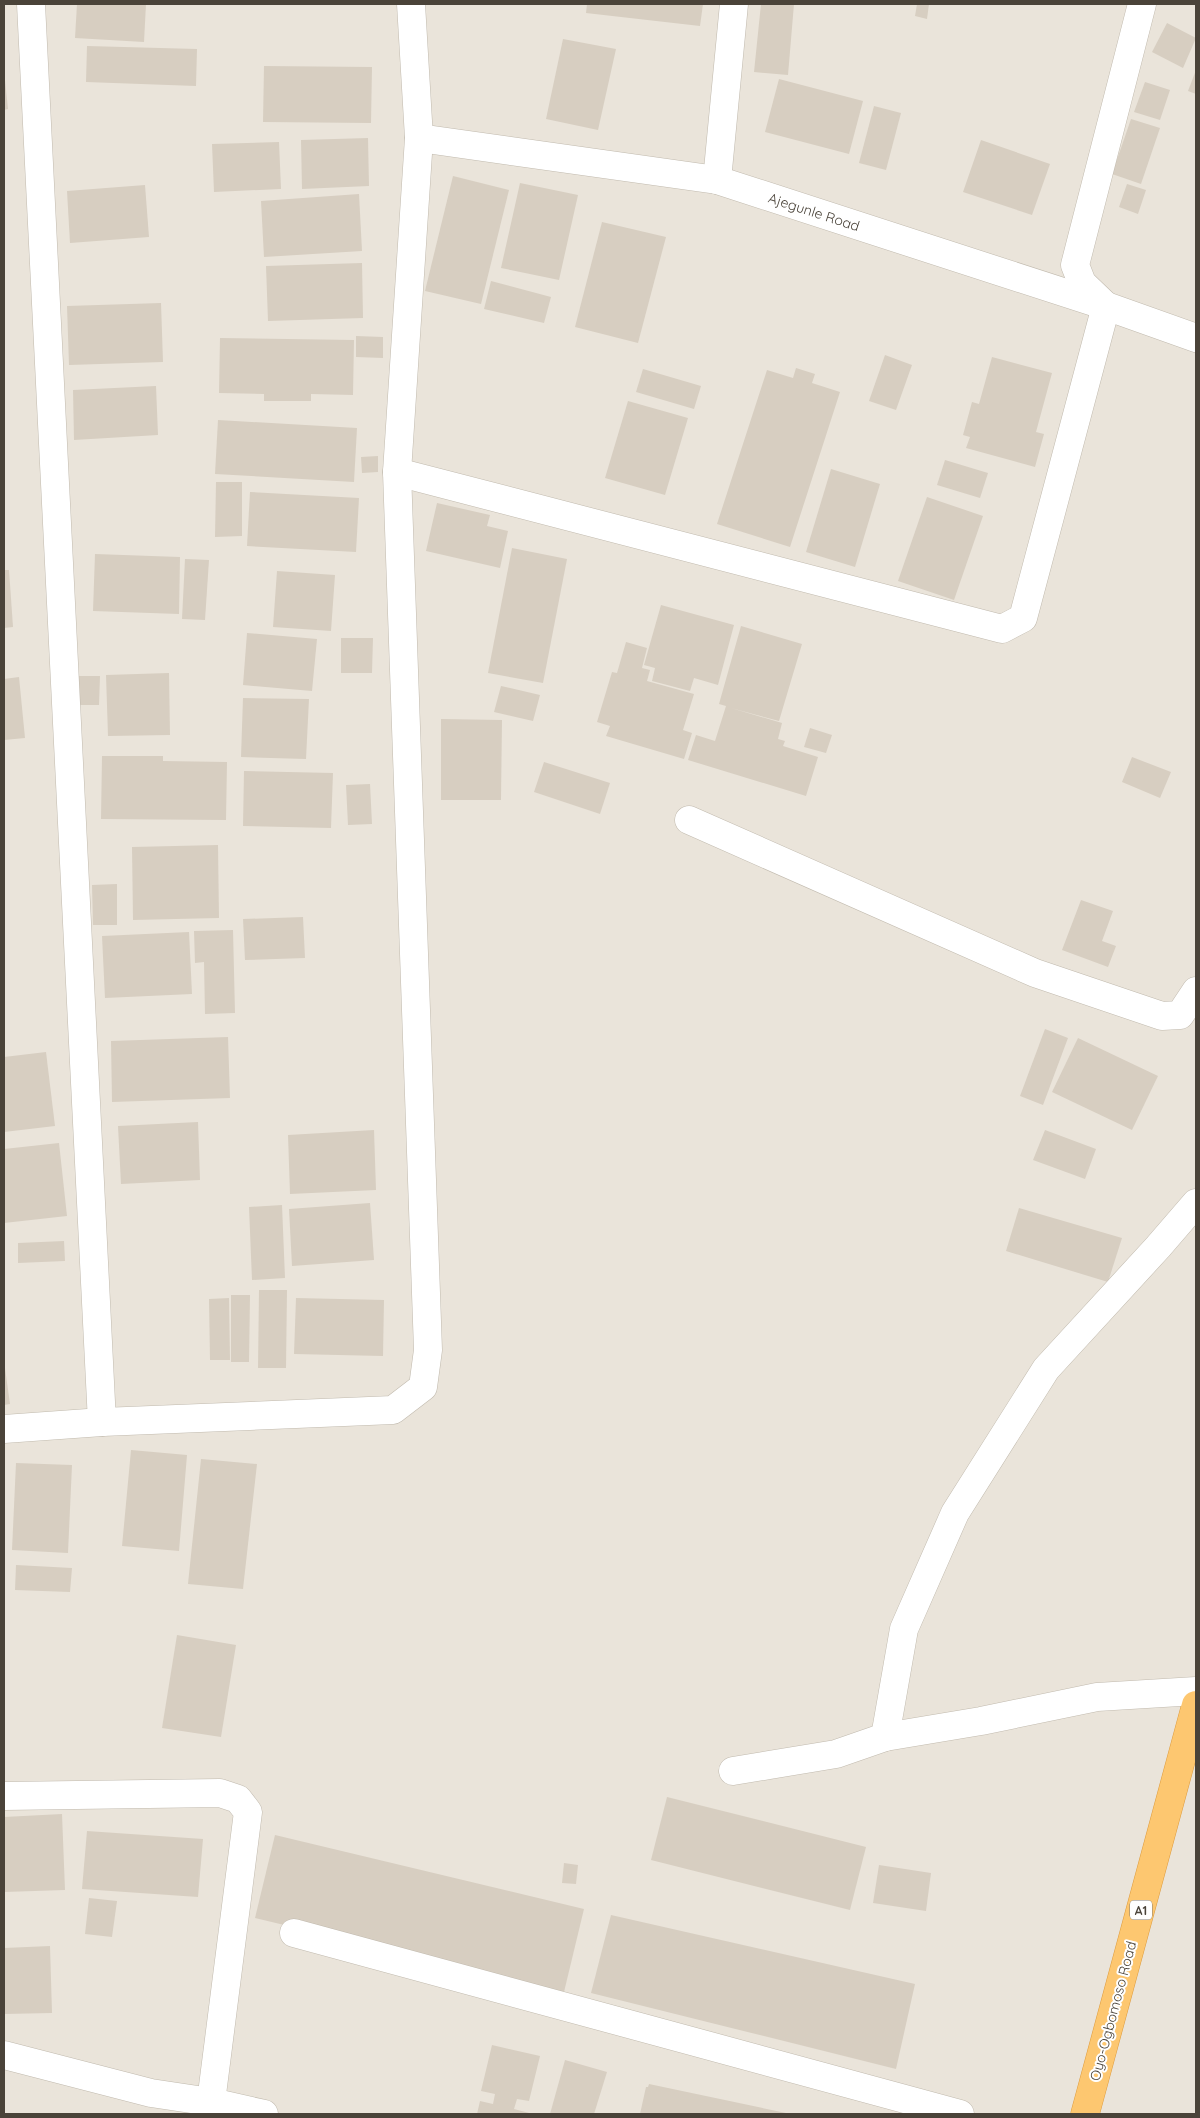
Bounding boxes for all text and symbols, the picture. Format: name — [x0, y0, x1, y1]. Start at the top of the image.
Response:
street label: Ajegunle Road — [766, 189, 862, 235]
road number: A1 — [1130, 1900, 1152, 1920]
street label: Oyo-Ogbomoso Road — [1086, 1939, 1140, 2083]

